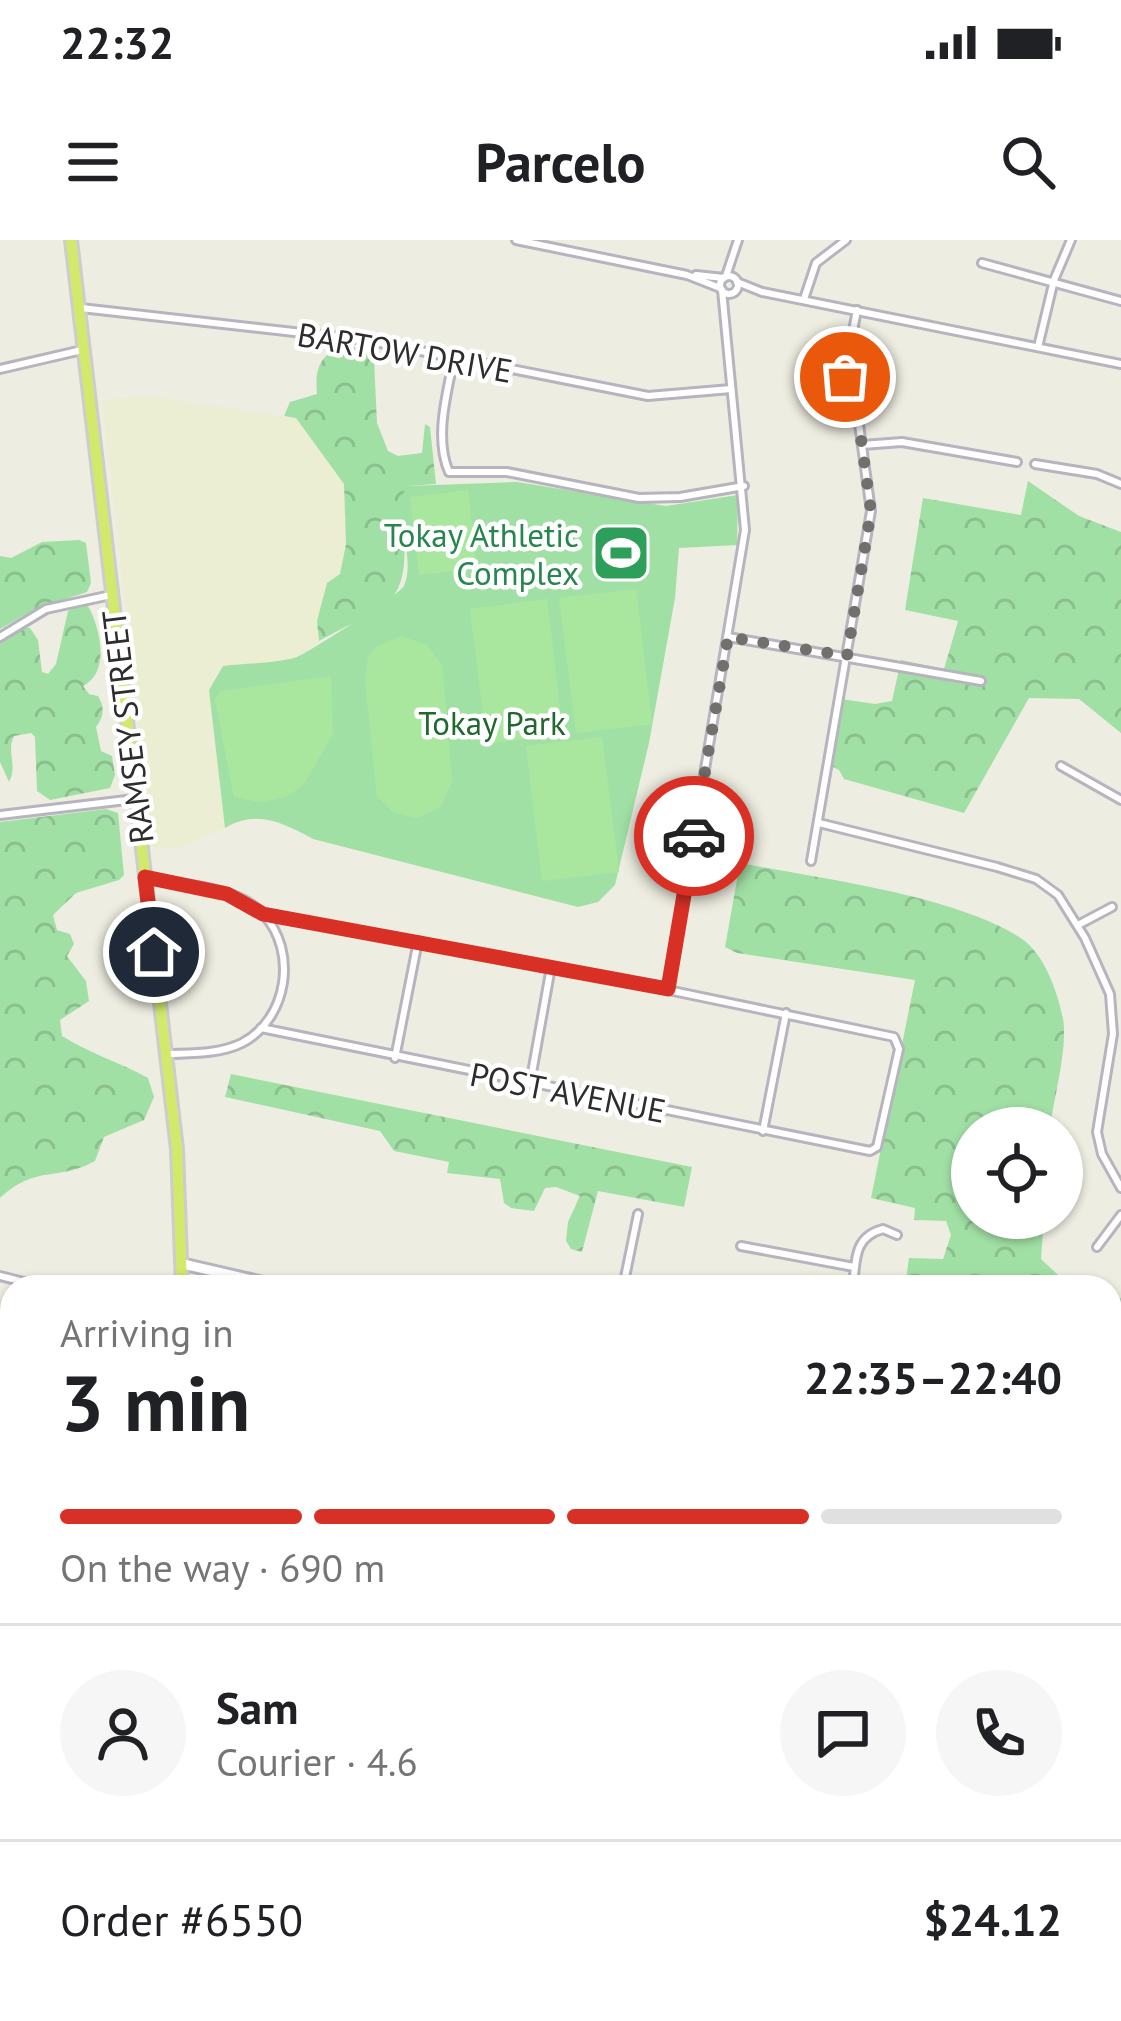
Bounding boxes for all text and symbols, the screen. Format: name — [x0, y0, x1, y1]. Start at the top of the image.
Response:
text: 22:32 — [60, 13, 174, 71]
text: Parcelo — [476, 127, 645, 197]
icon: menu — [60, 129, 126, 195]
icon: search — [995, 129, 1061, 195]
street label: BARTOW DRIVE — [294, 312, 516, 392]
pin — [794, 326, 896, 428]
icon: bag — [812, 344, 878, 410]
place label: Tokay Athletic Complex — [384, 513, 579, 594]
sports icon: Tokay Athletic Complex — [590, 522, 652, 584]
street label: RAMSEY STREET — [91, 608, 163, 846]
park label: Tokay Park — [418, 701, 566, 744]
courier — [634, 776, 754, 896]
icon: car — [661, 803, 727, 869]
pin — [103, 901, 205, 1003]
icon: home — [121, 919, 187, 985]
street label: POST AVENUE — [467, 1052, 669, 1132]
map controls — [951, 1107, 1083, 1239]
button: locate — [951, 1107, 1083, 1239]
text: Arriving in — [60, 1307, 234, 1358]
text: 22:35–22:40 — [804, 1348, 1062, 1406]
text: 3 min — [60, 1352, 250, 1453]
text: On the way · 690 m — [60, 1542, 385, 1593]
button: person — [60, 1670, 186, 1796]
button: chat — [780, 1670, 906, 1796]
button: phone — [936, 1670, 1062, 1796]
text: Sam — [216, 1678, 298, 1736]
text: Courier · 4.6 — [216, 1736, 418, 1787]
text: Order #6550 — [60, 1890, 303, 1948]
text: $24.12 — [923, 1890, 1062, 1948]

